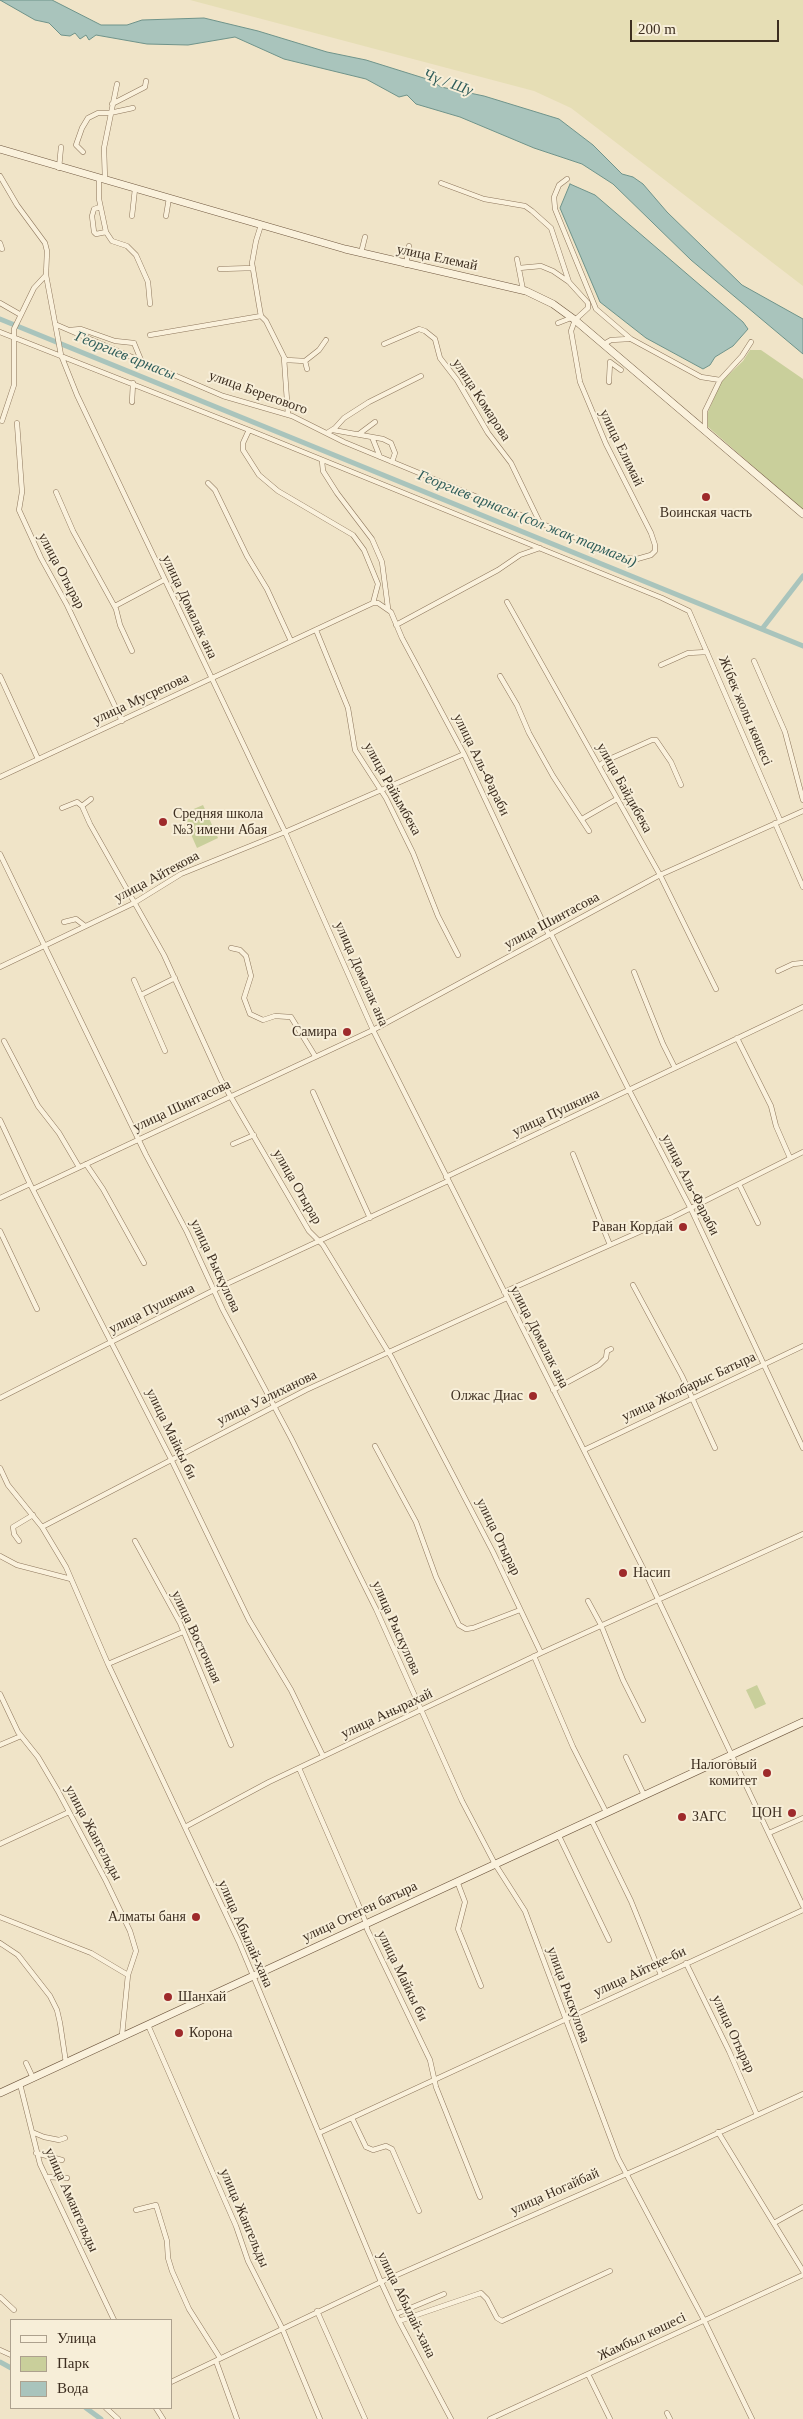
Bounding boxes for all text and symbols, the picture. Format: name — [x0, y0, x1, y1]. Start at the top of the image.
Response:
scale bar — [633, 10, 782, 42]
text: 200 m — [638, 21, 676, 37]
water label: Чү / Шу — [421, 66, 475, 100]
street label: улица Елемай — [395, 241, 479, 275]
water label: Георгиев арнасы — [72, 328, 178, 384]
street label: улица Комарова — [448, 356, 514, 444]
street label: улица Берегового — [206, 367, 310, 419]
street label: улица Елимай — [595, 407, 647, 489]
water label: Георгиев арнасы (сол жақ тармағы) — [415, 467, 639, 571]
marker: Воинская часть — [700, 491, 712, 503]
place label: Воинская часть — [660, 505, 752, 521]
street label: улица Отырар — [34, 530, 88, 612]
street label: улица Домалак ана — [158, 552, 220, 662]
street label: Жібек жолы көшесі — [714, 654, 776, 768]
street label: улица Мусрепова — [90, 669, 192, 729]
street label: улица Аль-Фараби — [449, 711, 513, 819]
street label: улица Райымбека — [359, 740, 425, 838]
street label: улица Байдибека — [592, 740, 656, 836]
place label: Средняя школа №3 имени Абая — [173, 806, 267, 839]
marker: Средняя школа №3 имени Абая — [157, 816, 169, 828]
street label: улица Айтекова — [112, 848, 202, 906]
street label: улица Шинтасова — [501, 889, 603, 953]
street label: улица Домалак ана — [330, 919, 392, 1029]
place label: Самира — [292, 1024, 337, 1040]
marker: Самира — [341, 1026, 353, 1038]
street label: улица Шинтасова — [131, 1076, 233, 1136]
street label: улица Пушкина — [510, 1086, 602, 1140]
street label: улица Аль-Фараби — [657, 1132, 723, 1238]
street label: улица Отырар — [269, 1146, 325, 1228]
street label: улица Рыскулова — [186, 1217, 244, 1315]
place label: Раван Кордай — [592, 1219, 673, 1235]
marker: Раван Кордай — [677, 1221, 689, 1233]
street label: улица Пушкина — [106, 1280, 198, 1338]
street label: улица Домалак ана — [506, 1283, 572, 1391]
street label: улица Жолбарыс Батыра — [619, 1349, 759, 1425]
street label: улица Уалиханова — [214, 1367, 320, 1429]
street label: улица Майкы би — [142, 1386, 200, 1482]
place label: Олжас Диас — [451, 1388, 523, 1404]
marker: Олжас Диас — [527, 1390, 539, 1402]
street label: улица Отырар — [472, 1496, 524, 1578]
place label: Насип — [633, 1565, 671, 1581]
marker: Насип — [617, 1567, 629, 1579]
street label: улица Рыскулова — [368, 1578, 424, 1678]
street label: улица Восточная — [167, 1588, 225, 1686]
street label: улица Анырахай — [339, 1686, 435, 1742]
place label: Налоговый комитет — [691, 1757, 757, 1790]
marker: Налоговый комитет — [761, 1767, 773, 1779]
street label: улица Жангельды — [61, 1782, 125, 1884]
place label: ЦОН — [752, 1805, 782, 1821]
marker: ЦОН — [786, 1807, 798, 1819]
place label: ЗАГС — [692, 1809, 726, 1825]
marker: ЗАГС — [676, 1811, 688, 1823]
street label: улица Абылай-хана — [214, 1878, 276, 1990]
street label: улица Отеген батыра — [300, 1878, 420, 1946]
place label: Алматы баня — [108, 1909, 186, 1925]
marker: Алматы баня — [190, 1911, 202, 1923]
street label: улица Майкы би — [373, 1928, 431, 2024]
street label: улица Айтеке-би — [591, 1943, 689, 2001]
street label: улица Рыскулова — [543, 1945, 593, 2045]
place label: Шанхай — [178, 1989, 226, 2005]
marker: Шанхай — [162, 1991, 174, 2003]
street label: улица Отырар — [708, 1992, 758, 2076]
place label: Корона — [189, 2025, 232, 2041]
marker: Корона — [173, 2027, 185, 2039]
street label: улица Амангельды — [40, 2145, 102, 2255]
street label: улица Ногайбай — [508, 2165, 602, 2219]
street label: улица Жангельды — [216, 2166, 272, 2270]
street label: улица Абылай-хана — [373, 2249, 439, 2361]
street label: Жамбыл көшесі — [595, 2309, 689, 2365]
legend — [10, 2319, 172, 2409]
text: Улица — [57, 2330, 96, 2346]
text: Парк — [57, 2355, 89, 2371]
text: Вода — [57, 2380, 88, 2396]

